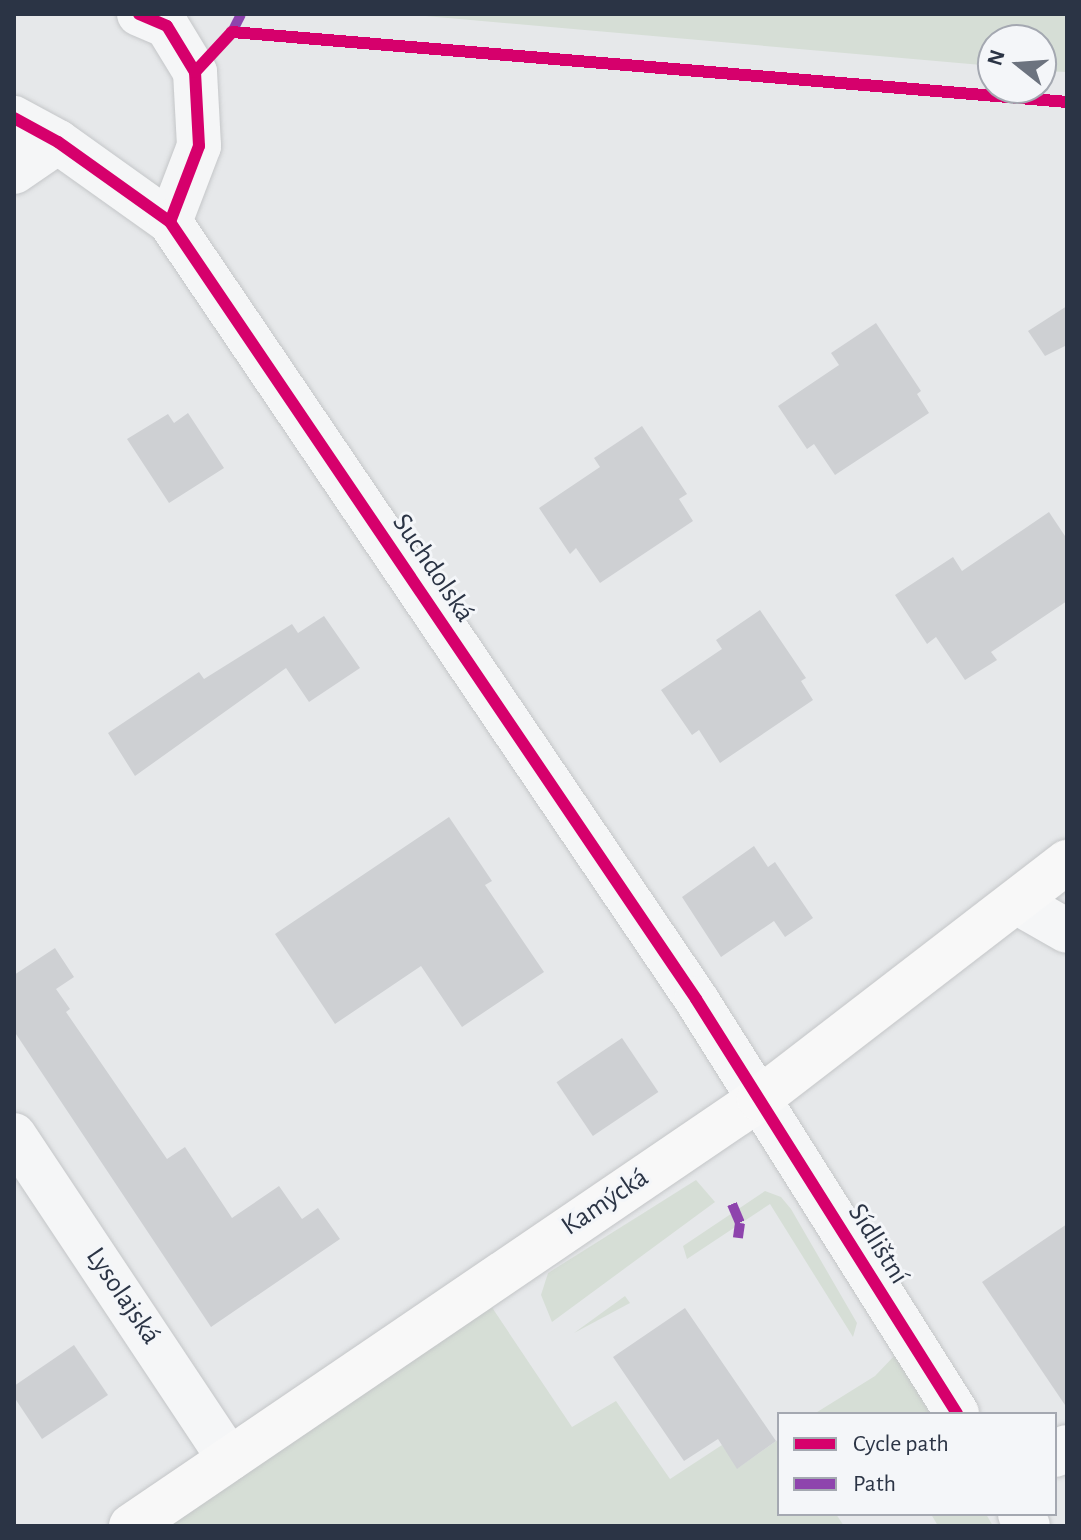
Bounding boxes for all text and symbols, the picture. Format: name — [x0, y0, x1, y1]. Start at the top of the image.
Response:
north arrow — [977, 24, 1057, 104]
text: N — [983, 47, 1009, 68]
street label: Suchdolská — [385, 507, 481, 629]
street label: Kamýcká — [555, 1161, 655, 1243]
street label: Sídlištní — [840, 1197, 916, 1291]
street label: Lysolajská — [78, 1241, 168, 1351]
legend — [777, 1412, 1057, 1516]
text: Cycle path — [853, 1432, 949, 1456]
text: Path — [853, 1472, 896, 1496]

